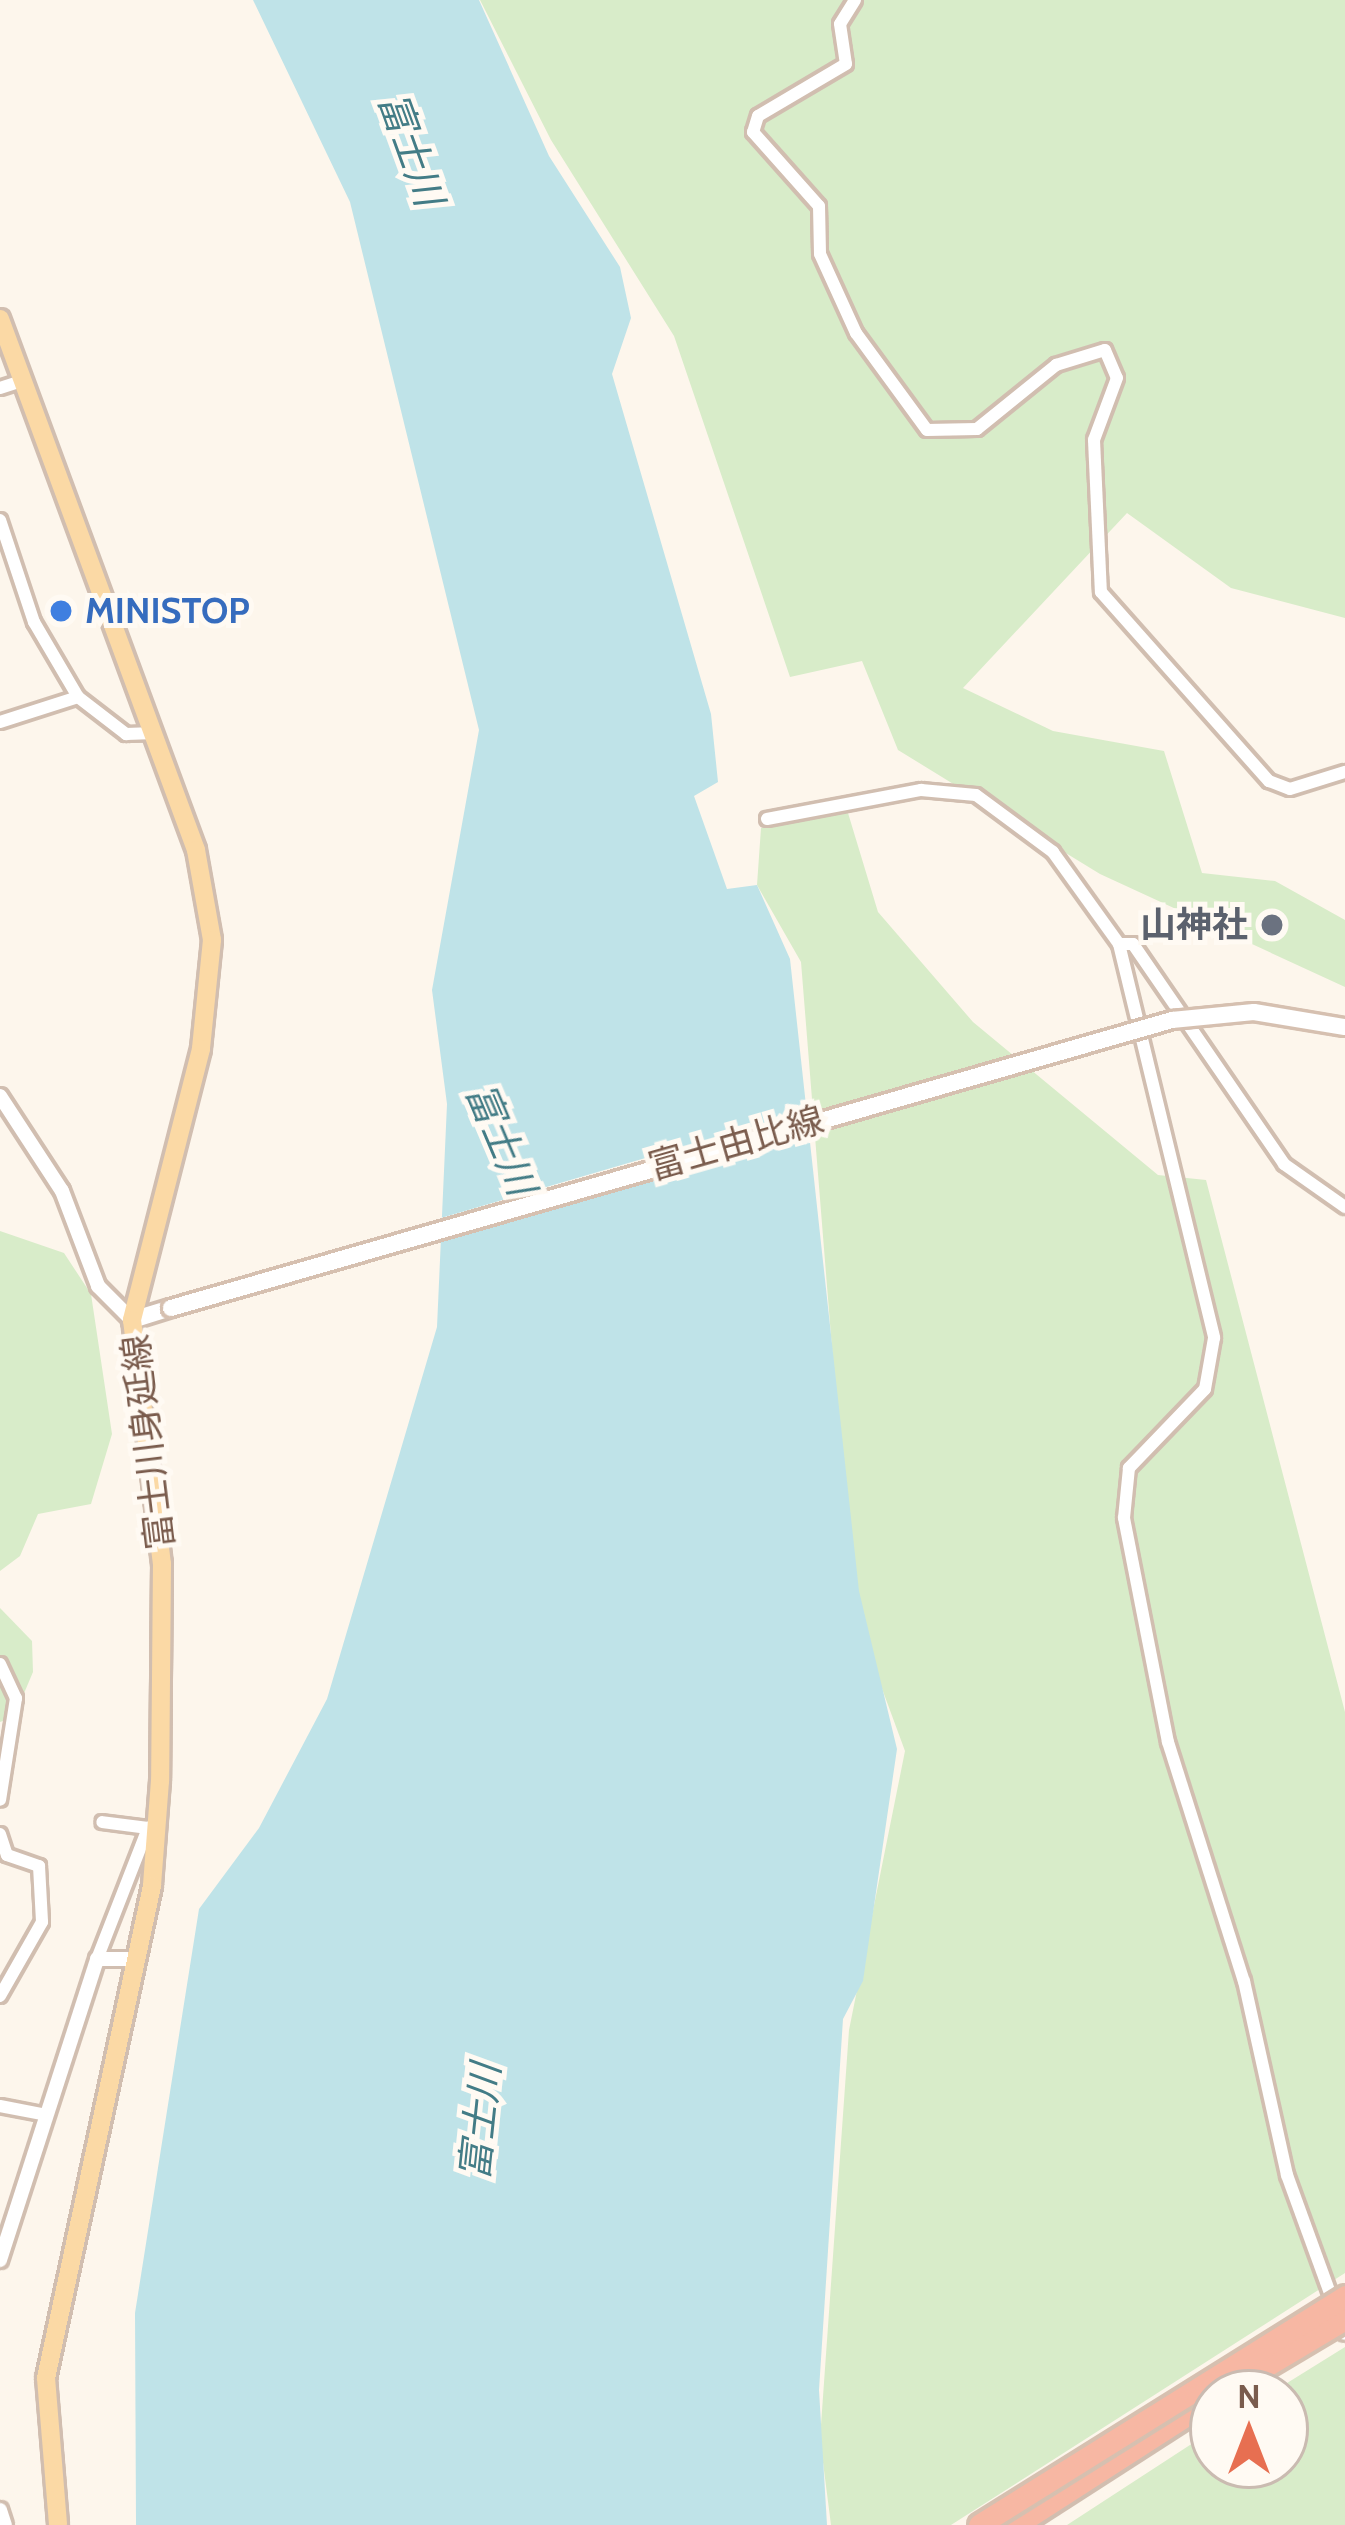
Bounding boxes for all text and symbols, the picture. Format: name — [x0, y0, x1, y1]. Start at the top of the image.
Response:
water label: 富士川 — [369, 86, 453, 212]
place label: MINISTOP — [85, 589, 250, 633]
marker: MINISTOP — [48, 598, 74, 624]
place label: 山神社 — [1140, 903, 1248, 947]
marker: 山神社 — [1259, 912, 1285, 938]
water label: 富士川 — [457, 1076, 545, 1202]
street label: 富士由比線 — [644, 1097, 828, 1189]
street label: 富士川身延線 — [113, 1332, 183, 1552]
water label: 富士川 — [451, 2061, 509, 2183]
north arrow — [1189, 2369, 1309, 2489]
text: N — [1237, 2376, 1261, 2416]

